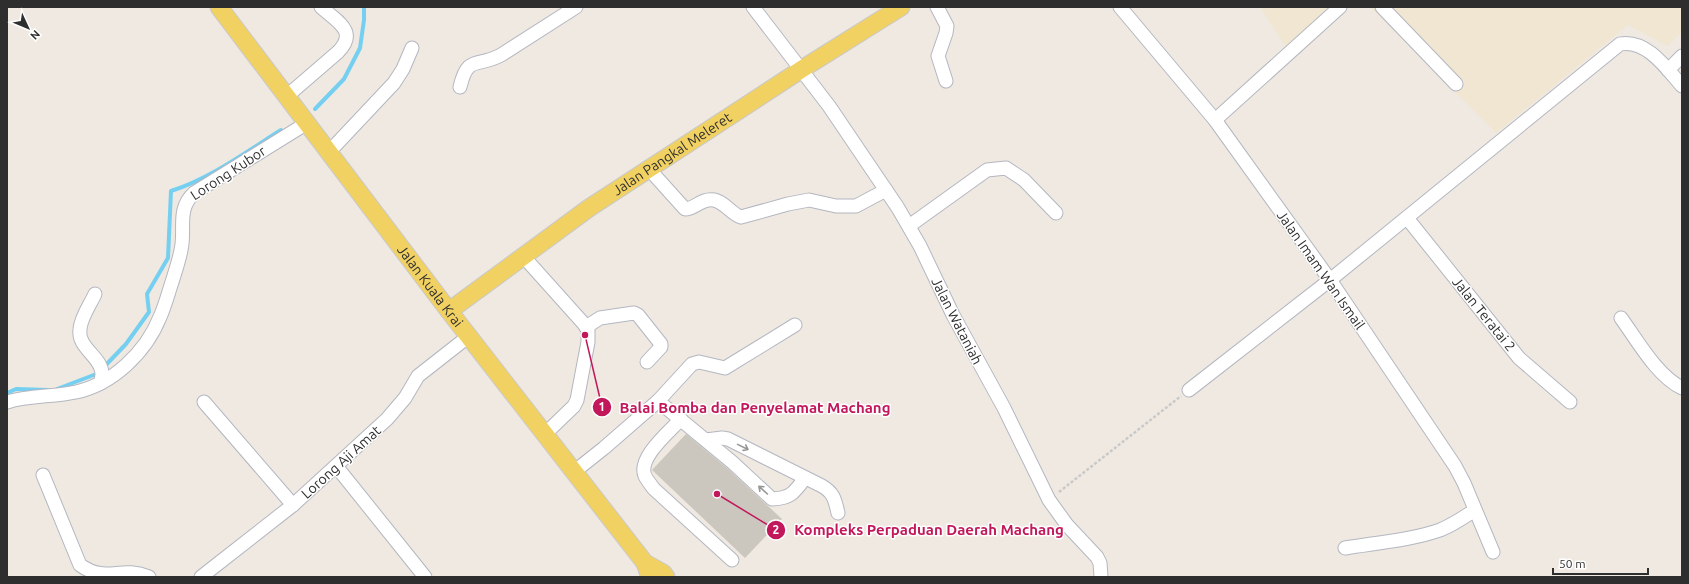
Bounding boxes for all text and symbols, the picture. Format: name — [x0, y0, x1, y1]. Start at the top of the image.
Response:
north arrow — [8, 8, 48, 48]
text: N — [28, 28, 42, 42]
street label: Jalan Pangkal Meleret — [610, 109, 735, 198]
street label: Lorong Kubor — [187, 142, 269, 203]
street label: Jalan Imam Wan Ismail — [1274, 207, 1368, 333]
street label: Jalan Kuala Krai — [394, 242, 466, 330]
street label: Jalan Teratai 2 — [1449, 274, 1519, 354]
street label: Jalan Wataniah — [928, 275, 986, 367]
callout: Balai Bomba dan Penyelamat Machang — [592, 394, 899, 421]
text: Balai Bomba dan Penyelamat Machang — [620, 399, 890, 416]
text: 1 — [599, 400, 605, 413]
street label: Lorong Aji Amat — [298, 422, 384, 502]
one-way arrow — [737, 444, 749, 451]
one-way arrow — [758, 486, 768, 495]
callout: Kompleks Perpaduan Daerah Machang — [766, 517, 1072, 544]
text: Kompleks Perpaduan Daerah Machang — [794, 521, 1064, 538]
text: 2 — [773, 523, 780, 536]
scale bar — [1553, 550, 1648, 576]
text: 50 m — [1559, 557, 1586, 570]

